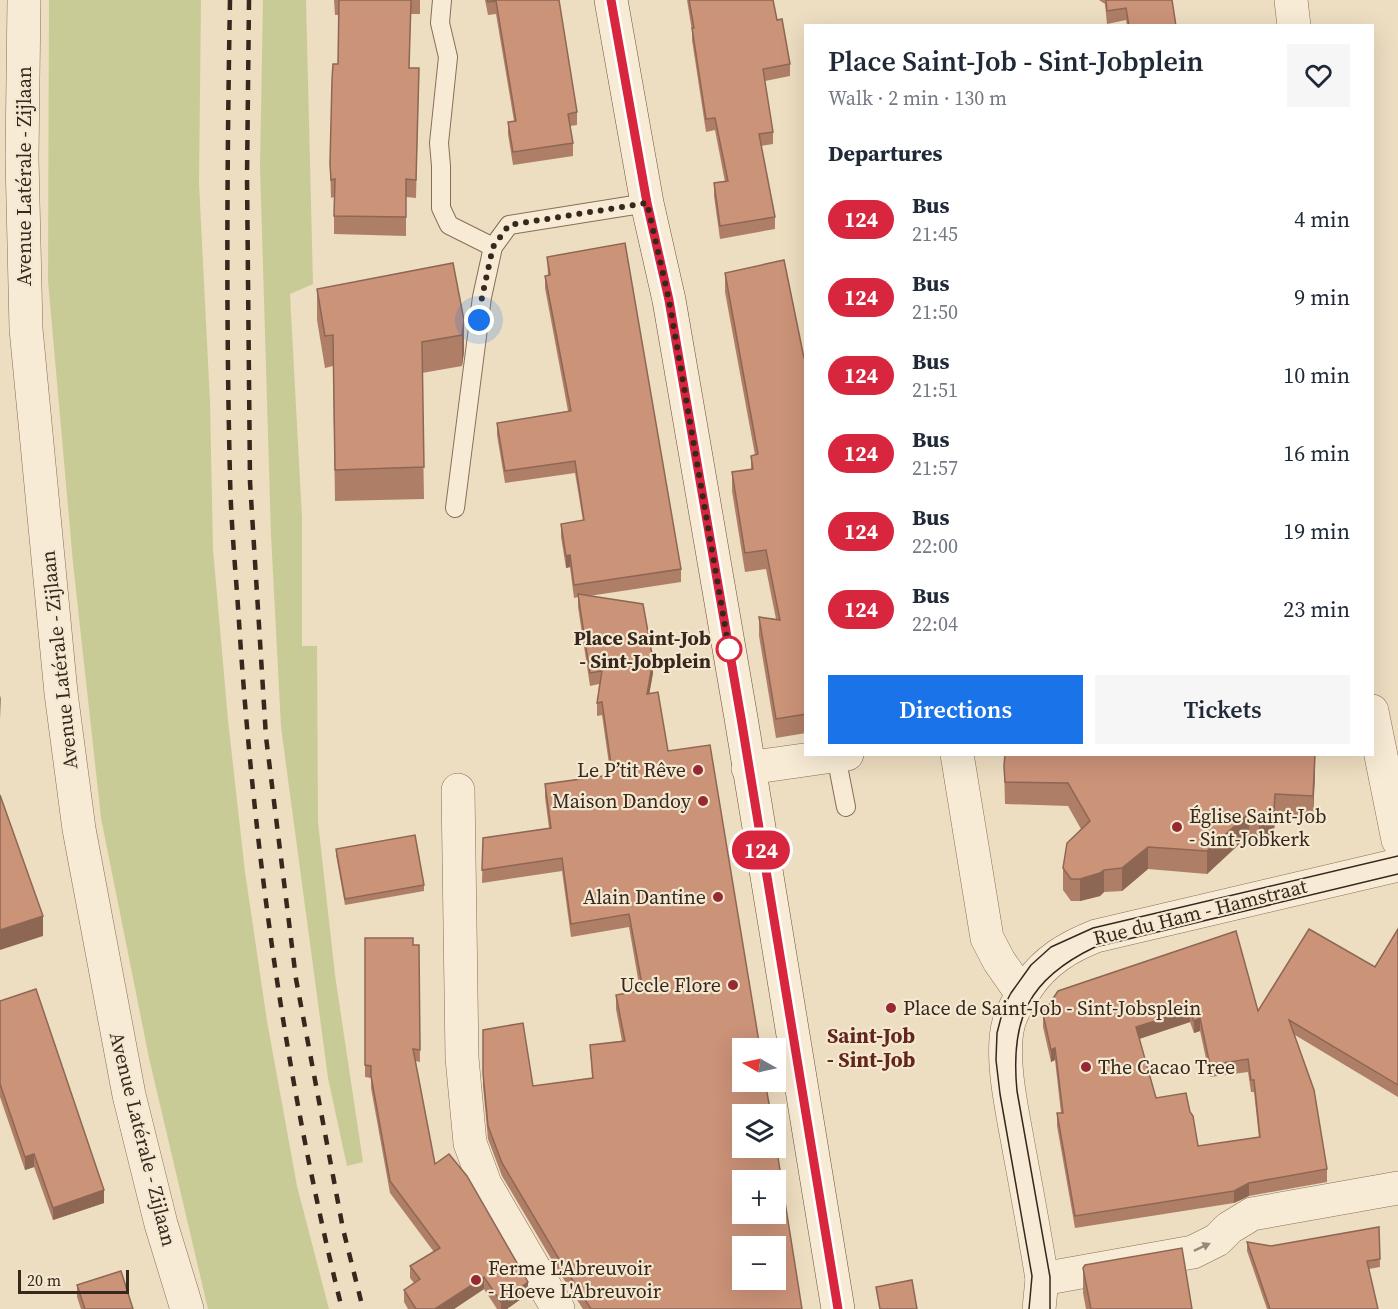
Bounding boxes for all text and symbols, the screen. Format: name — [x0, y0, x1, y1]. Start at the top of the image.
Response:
text: Place Saint-Job - Sint-Jobplein — [828, 42, 1204, 80]
button: heart — [1287, 44, 1350, 107]
street label: Avenue Latérale - Zijlaan — [10, 66, 38, 286]
text: Walk · 2 min · 130 m — [828, 84, 1007, 112]
text: Departures — [828, 138, 942, 168]
text: Bus — [912, 190, 949, 220]
text: 4 min — [1294, 204, 1350, 234]
text: 124 — [844, 205, 878, 234]
text: 21:45 — [912, 220, 958, 248]
text: Bus — [912, 268, 949, 298]
text: 9 min — [1294, 282, 1350, 312]
text: 124 — [844, 283, 878, 312]
text: 21:50 — [912, 298, 958, 326]
your location — [464, 305, 494, 335]
text: Bus — [912, 346, 949, 376]
text: 10 min — [1283, 360, 1350, 390]
text: 124 — [844, 361, 878, 390]
text: 21:51 — [912, 376, 958, 404]
text: Bus — [912, 424, 949, 454]
text: 16 min — [1283, 438, 1350, 468]
text: 124 — [844, 439, 878, 468]
text: 21:57 — [912, 454, 958, 482]
text: Bus — [912, 502, 949, 532]
text: 19 min — [1283, 516, 1350, 546]
text: 124 — [844, 517, 878, 546]
text: 22:00 — [912, 532, 958, 560]
street label: Avenue Latérale - Zijlaan — [34, 549, 84, 771]
text: Bus — [912, 580, 949, 610]
text: 23 min — [1283, 594, 1350, 624]
text: 124 — [844, 595, 878, 624]
text: 22:04 — [912, 610, 958, 638]
place label: Place Saint-Job - Sint-Jobplein — [573, 624, 711, 675]
marker: Place Saint-Job - Sint-Jobplein — [716, 636, 742, 662]
button: Directions — [828, 675, 1083, 744]
button: Tickets — [1095, 675, 1350, 744]
place label: Le P’tit Rêve — [577, 756, 686, 784]
marker: Le P’tit Rêve — [691, 763, 705, 777]
place label: Maison Dandoy — [552, 787, 692, 815]
marker: Maison Dandoy — [696, 794, 710, 808]
place label: Église Saint-Job - Sint-Jobkerk — [1189, 802, 1327, 853]
marker: Église Saint-Job - Sint-Jobkerk — [1170, 820, 1184, 834]
line badge: 124 — [726, 830, 795, 870]
text: 124 — [744, 836, 778, 865]
street label: Rue du Ham - Hamstraat — [1090, 872, 1310, 952]
place label: Alain Dantine — [583, 883, 706, 911]
marker: Alain Dantine — [711, 890, 725, 904]
place label: Uccle Flore — [620, 971, 721, 999]
marker: Uccle Flore — [726, 978, 740, 992]
place label: Place de Saint-Job - Sint-Jobsplein — [903, 994, 1201, 1022]
marker: Place de Saint-Job - Sint-Jobsplein — [884, 1001, 898, 1015]
district label: Saint-Job - Sint-Job — [827, 1021, 915, 1074]
street label: Avenue Latérale - Zijlaan — [103, 1029, 183, 1249]
north arrow — [732, 1038, 786, 1092]
map controls — [732, 1038, 786, 1290]
place label: The Cacao Tree — [1098, 1053, 1235, 1081]
marker: The Cacao Tree — [1079, 1060, 1093, 1074]
button: layers — [732, 1104, 786, 1158]
button: + — [732, 1170, 786, 1224]
button: − — [732, 1236, 786, 1290]
one-way arrow — [1193, 1242, 1211, 1252]
place label: Ferme L'Abreuvoir - Hoeve L'Abreuvoir — [488, 1254, 662, 1305]
scale bar — [18, 1267, 129, 1294]
text: 20 m — [27, 1269, 61, 1291]
marker: Ferme L'Abreuvoir - Hoeve L'Abreuvoir — [469, 1273, 483, 1287]

